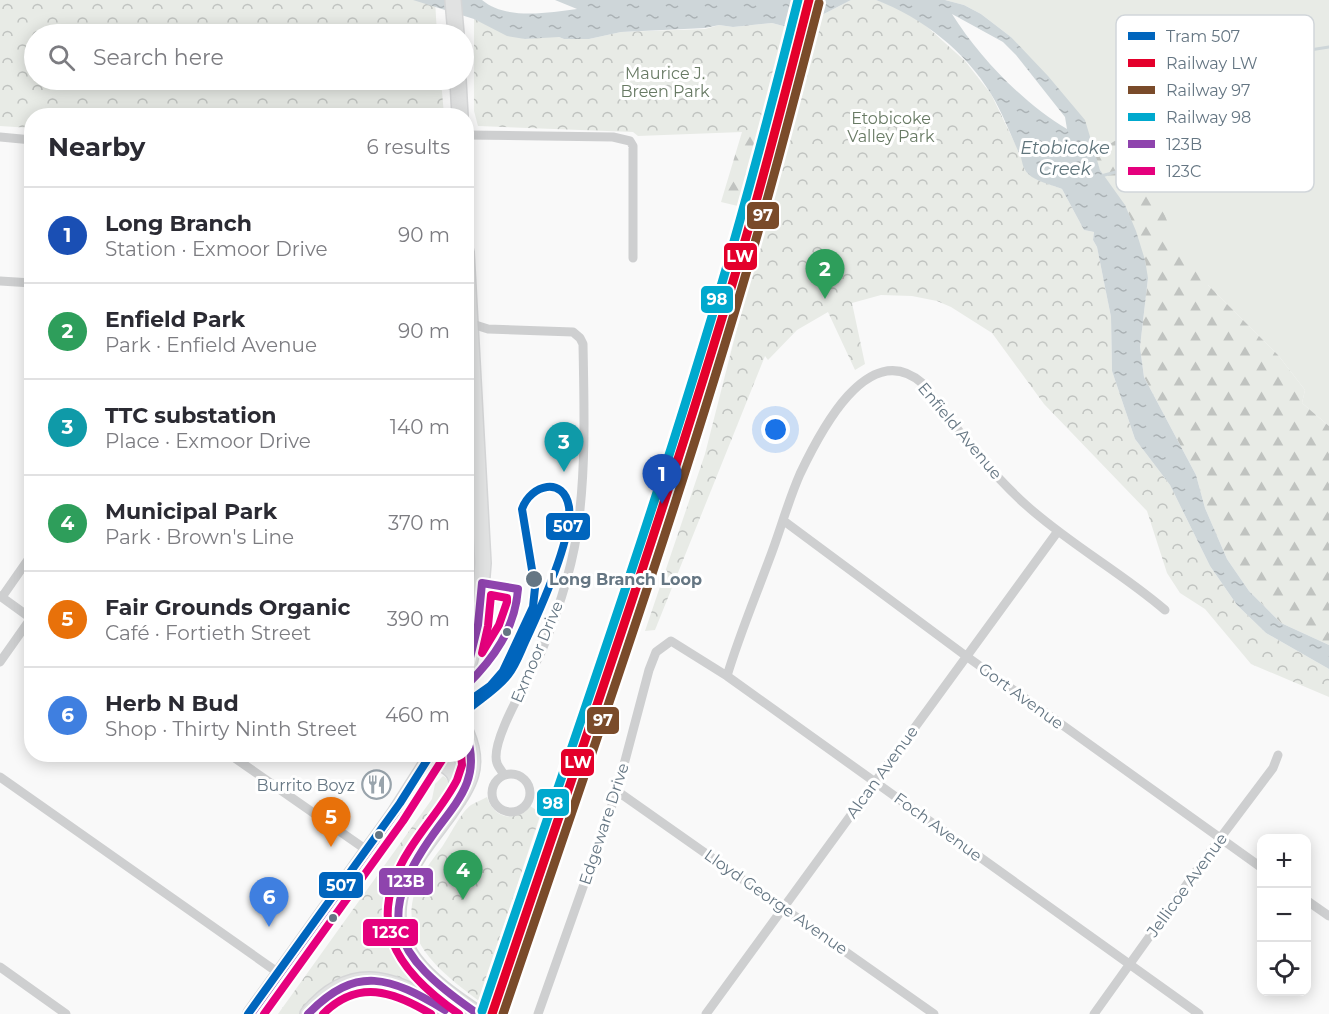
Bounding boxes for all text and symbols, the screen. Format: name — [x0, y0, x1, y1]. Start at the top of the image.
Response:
legend — [1116, 15, 1314, 192]
search box — [24, 24, 474, 90]
text: Tram 507 — [1166, 27, 1240, 46]
icon: search — [45, 41, 78, 74]
text: Search here — [93, 44, 224, 71]
text: Railway LW — [1166, 54, 1258, 73]
park label: Maurice J. Breen Park — [620, 64, 710, 101]
text: Railway 97 — [1166, 81, 1250, 100]
text: Railway 98 — [1166, 108, 1251, 127]
park label: Etobicoke Valley Park — [847, 109, 935, 146]
text: Nearby — [48, 131, 145, 163]
text: 6 results — [366, 135, 450, 159]
text: 123B — [1166, 135, 1202, 154]
water label: Etobicoke Creek — [1020, 137, 1110, 180]
text: 123C — [1166, 162, 1201, 181]
line badge: 97 — [746, 201, 780, 230]
text: 97 — [753, 206, 773, 225]
text: Long Branch — [105, 210, 252, 237]
text: 1 — [64, 223, 71, 247]
text: 90 m — [398, 223, 450, 247]
text: Station · Exmoor Drive — [105, 237, 328, 261]
line badge: LW — [723, 242, 758, 271]
text: LW — [726, 247, 754, 266]
pin: 2 — [806, 250, 844, 299]
line badge: 98 — [700, 285, 734, 314]
text: 98 — [707, 290, 727, 309]
text: Enfield Park — [105, 306, 245, 333]
text: 2 — [62, 319, 73, 343]
text: 90 m — [398, 319, 450, 343]
text: Park · Enfield Avenue — [105, 333, 317, 357]
street label: Enfield Avenue — [914, 379, 1006, 483]
text: TTC substation — [105, 402, 277, 429]
text: 3 — [62, 415, 73, 439]
text: 140 m — [390, 415, 450, 439]
your location — [761, 415, 790, 444]
pin: 3 — [544, 422, 584, 472]
text: Place · Exmoor Drive — [105, 429, 311, 453]
pin: 1 — [642, 454, 682, 504]
text: Municipal Park — [105, 498, 277, 525]
text: 4 — [61, 511, 74, 535]
text: 370 m — [388, 511, 450, 535]
line badge: 507 — [545, 512, 591, 541]
text: 507 — [553, 517, 583, 536]
text: Park · Brown's Line — [105, 525, 294, 549]
marker: Long Branch Loop — [524, 569, 544, 589]
place label: Long Branch Loop — [549, 570, 702, 589]
text: Fair Grounds Organic — [105, 594, 351, 621]
street label: Exmoor Drive — [507, 598, 567, 706]
text: 5 — [62, 607, 73, 631]
text: 390 m — [387, 607, 450, 631]
text: Café · Fortieth Street — [105, 621, 311, 645]
unlabelled marker — [501, 626, 513, 638]
street label: Gort Avenue — [975, 659, 1067, 733]
text: Herb N Bud — [105, 690, 239, 717]
text: 6 — [61, 703, 74, 727]
text: 460 m — [385, 703, 450, 727]
line badge: 97 — [586, 706, 620, 735]
text: 97 — [593, 711, 613, 730]
text: Shop · Thirty Ninth Street — [105, 717, 357, 741]
street label: Alcan Avenue — [842, 722, 922, 822]
line badge: LW — [560, 748, 595, 777]
text: LW — [564, 753, 592, 772]
street label: Edgeware Drive — [575, 761, 633, 887]
restaurant icon: Burrito Boyz — [360, 769, 392, 801]
place label: Burrito Boyz — [256, 776, 355, 795]
line badge: 98 — [536, 788, 570, 817]
street label: Foch Avenue — [890, 789, 986, 865]
text: 98 — [543, 794, 563, 813]
pin: 5 — [312, 798, 350, 847]
unlabelled marker — [373, 829, 385, 841]
street label: Jellicoe Avenue — [1142, 829, 1231, 941]
map controls — [1257, 834, 1311, 996]
button: + — [1257, 834, 1311, 888]
street label: Lloyd George Avenue — [701, 845, 851, 959]
pin: 4 — [444, 850, 482, 900]
line badge: 123B — [378, 867, 434, 896]
line badge: 507 — [318, 871, 364, 899]
text: 123B — [387, 872, 425, 891]
text: 507 — [326, 876, 356, 895]
pin: 6 — [250, 878, 288, 927]
button: − — [1257, 888, 1311, 942]
unlabelled marker — [327, 912, 339, 924]
line badge: 123C — [362, 918, 419, 947]
text: 123C — [373, 923, 410, 942]
button: locate — [1257, 942, 1311, 996]

